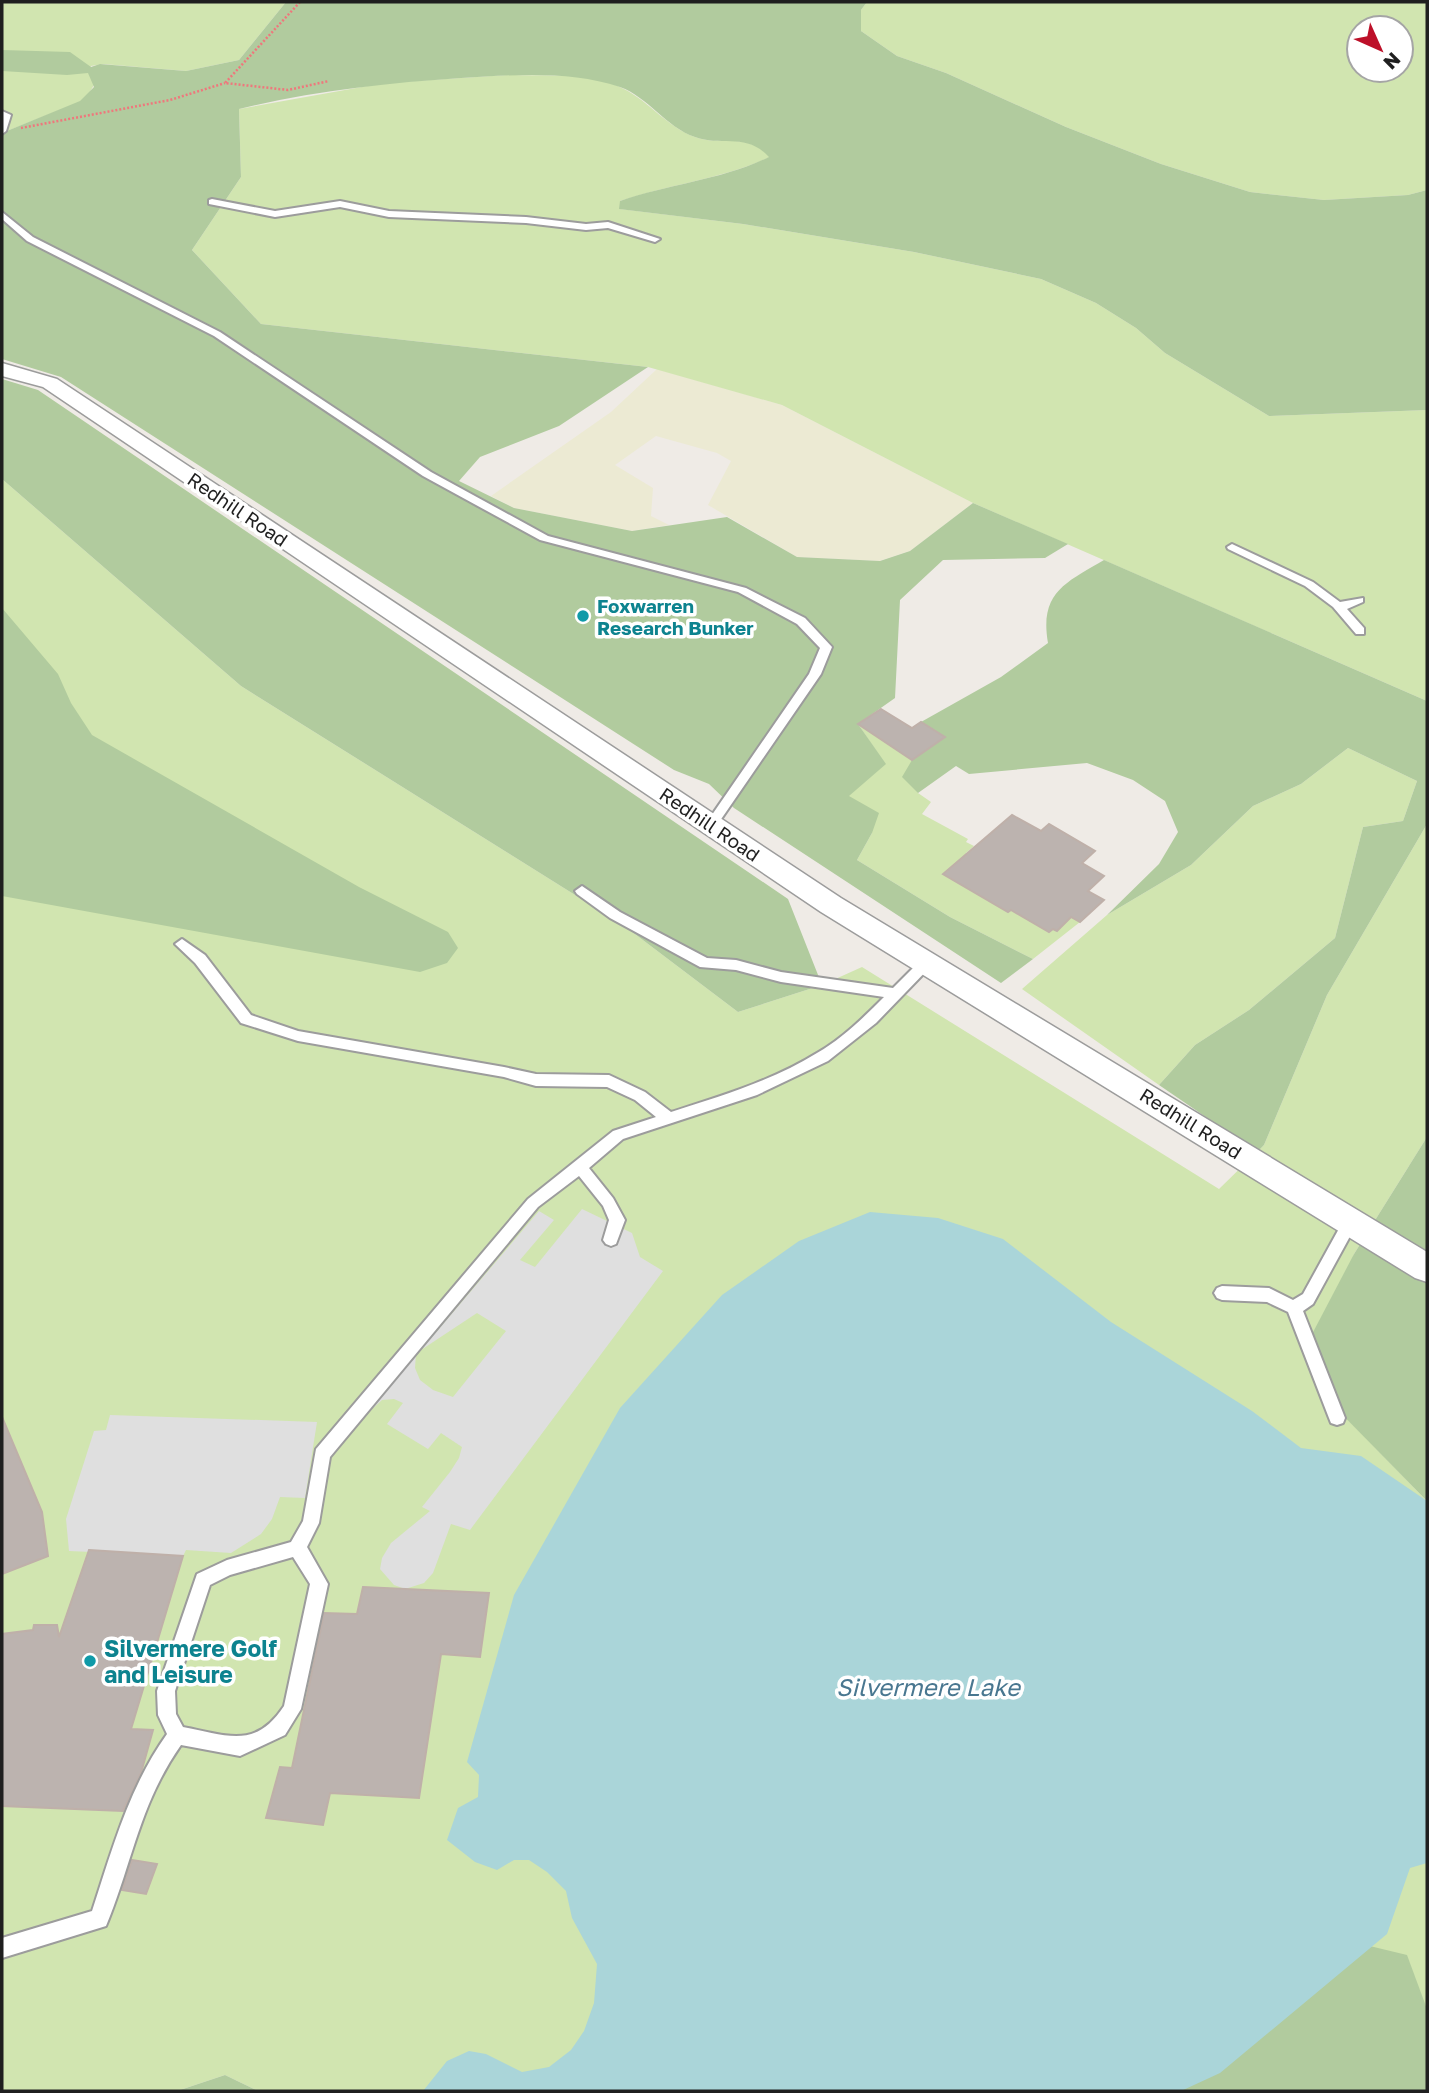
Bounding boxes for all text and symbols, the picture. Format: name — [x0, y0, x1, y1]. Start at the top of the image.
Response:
north arrow — [1345, 14, 1415, 84]
text: N — [1379, 48, 1406, 75]
street label: Redhill Road — [184, 467, 292, 551]
place label: Foxwarren Research Bunker — [597, 594, 754, 639]
marker: Foxwarren Research Bunker — [575, 608, 591, 624]
street label: Redhill Road — [656, 782, 764, 866]
street label: Redhill Road — [1136, 1083, 1246, 1163]
place label: Silvermere Golf and Leisure — [104, 1634, 277, 1688]
marker: Silvermere Golf and Leisure — [82, 1653, 98, 1669]
water label: Silvermere Lake — [836, 1672, 1022, 1701]

